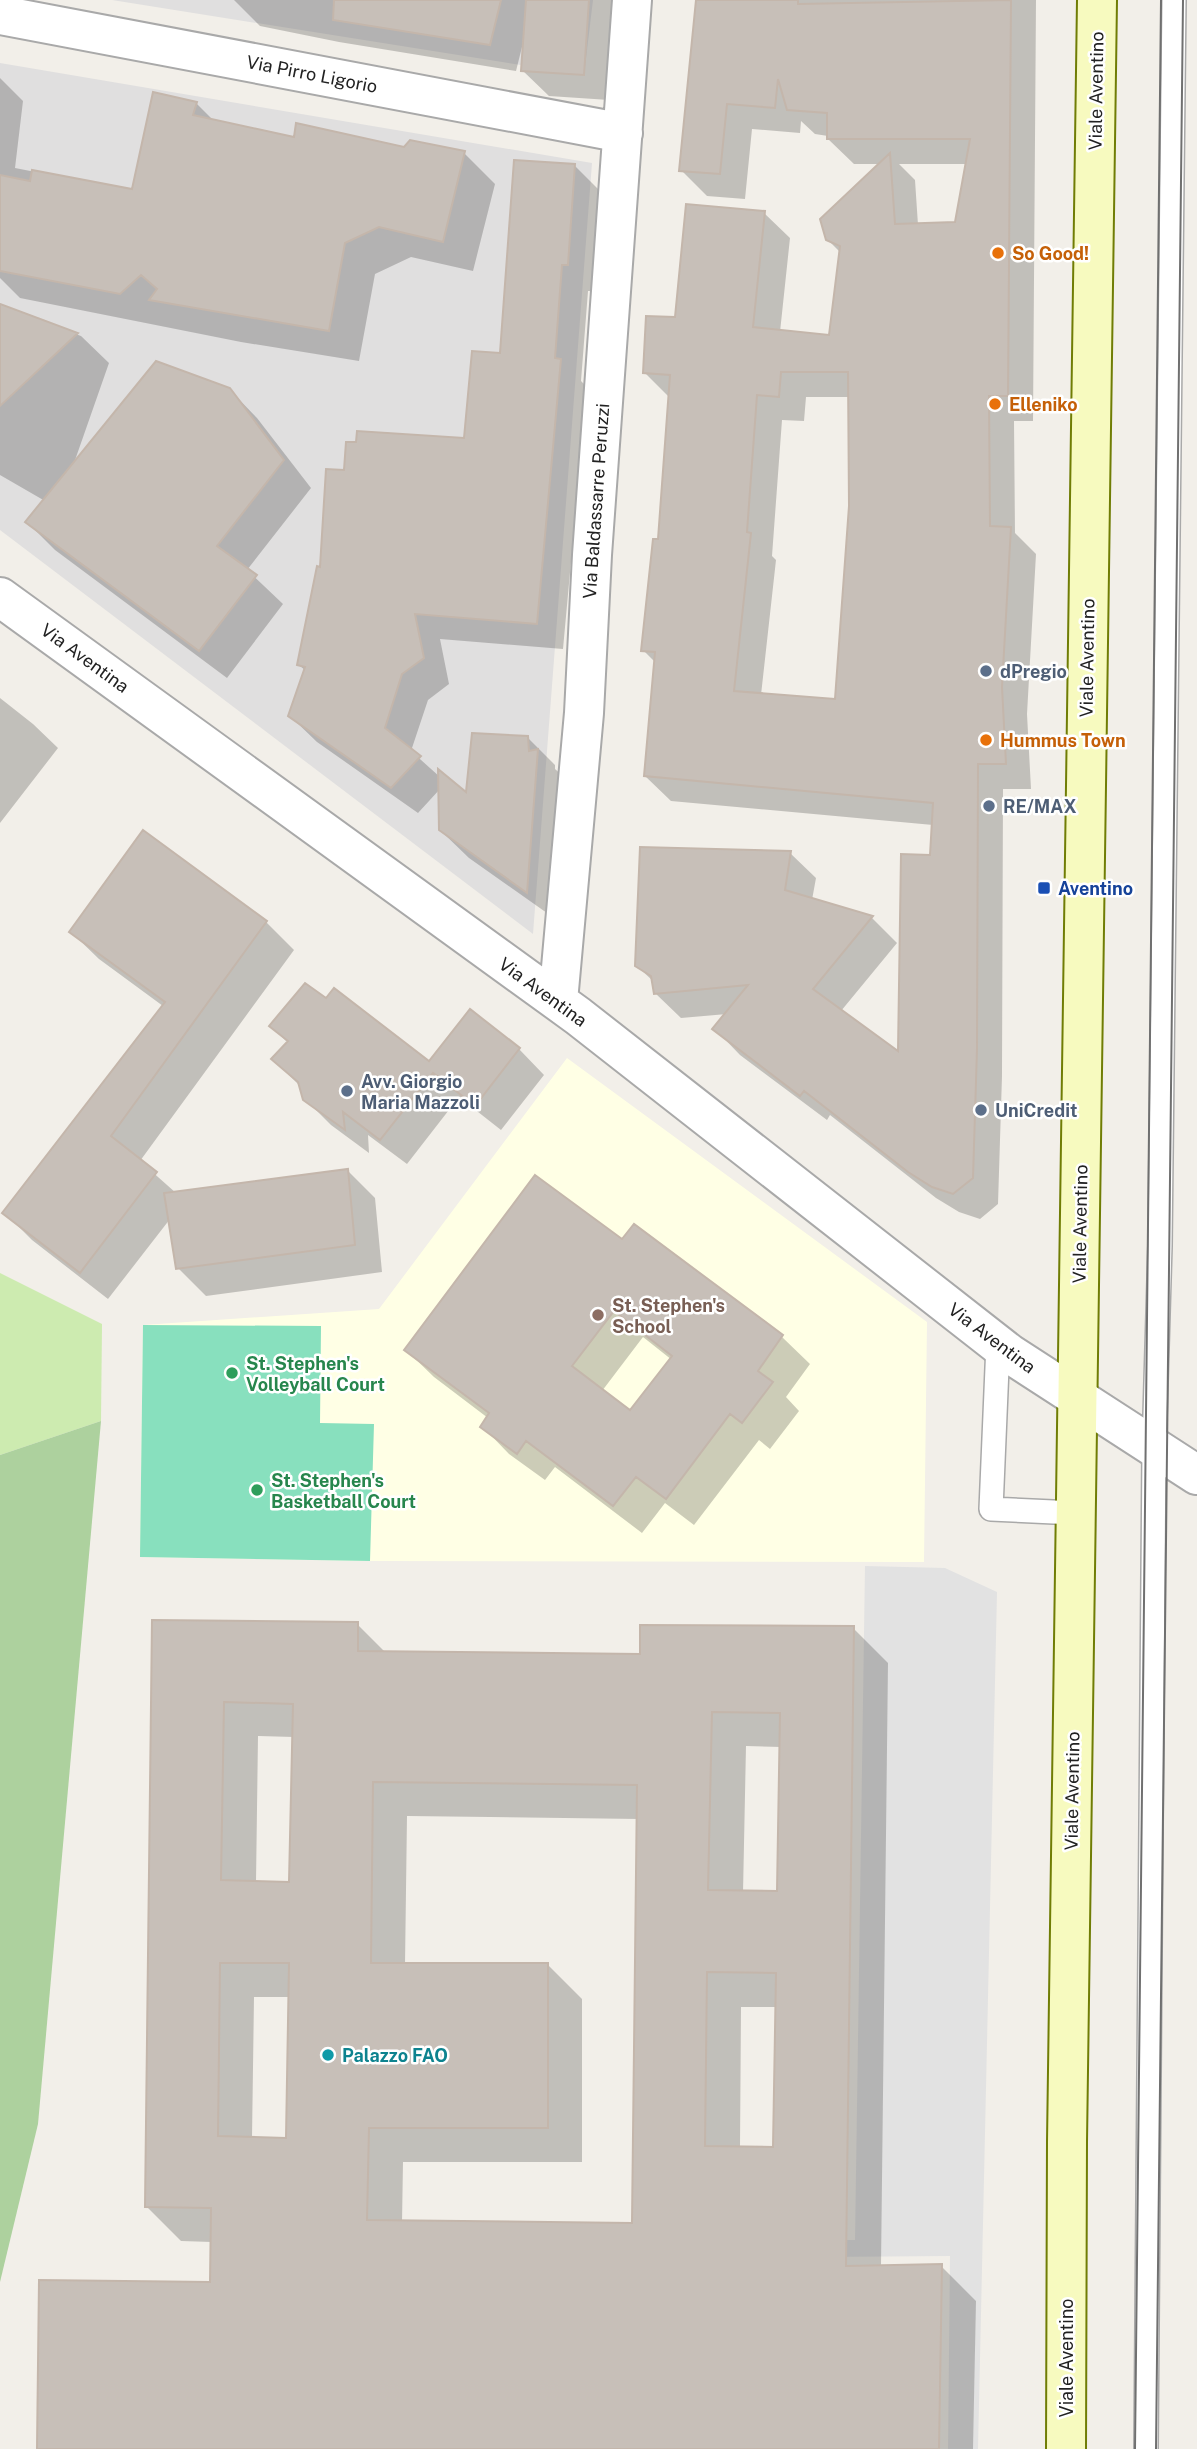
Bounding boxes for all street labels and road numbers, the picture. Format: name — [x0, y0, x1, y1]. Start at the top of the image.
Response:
street label: Viale Aventino — [1084, 31, 1108, 151]
street label: Via Pirro Ligorio — [245, 51, 379, 97]
street label: Via Baldassarre Peruzzi — [579, 403, 613, 599]
street label: Viale Aventino — [1075, 598, 1099, 718]
street label: Via Aventina — [37, 619, 133, 697]
street label: Via Aventina — [495, 953, 591, 1031]
street label: Viale Aventino — [1068, 1164, 1092, 1284]
street label: Via Aventina — [944, 1298, 1040, 1378]
street label: Viale Aventino — [1060, 1731, 1084, 1851]
street label: Viale Aventino — [1056, 2299, 1077, 2417]

